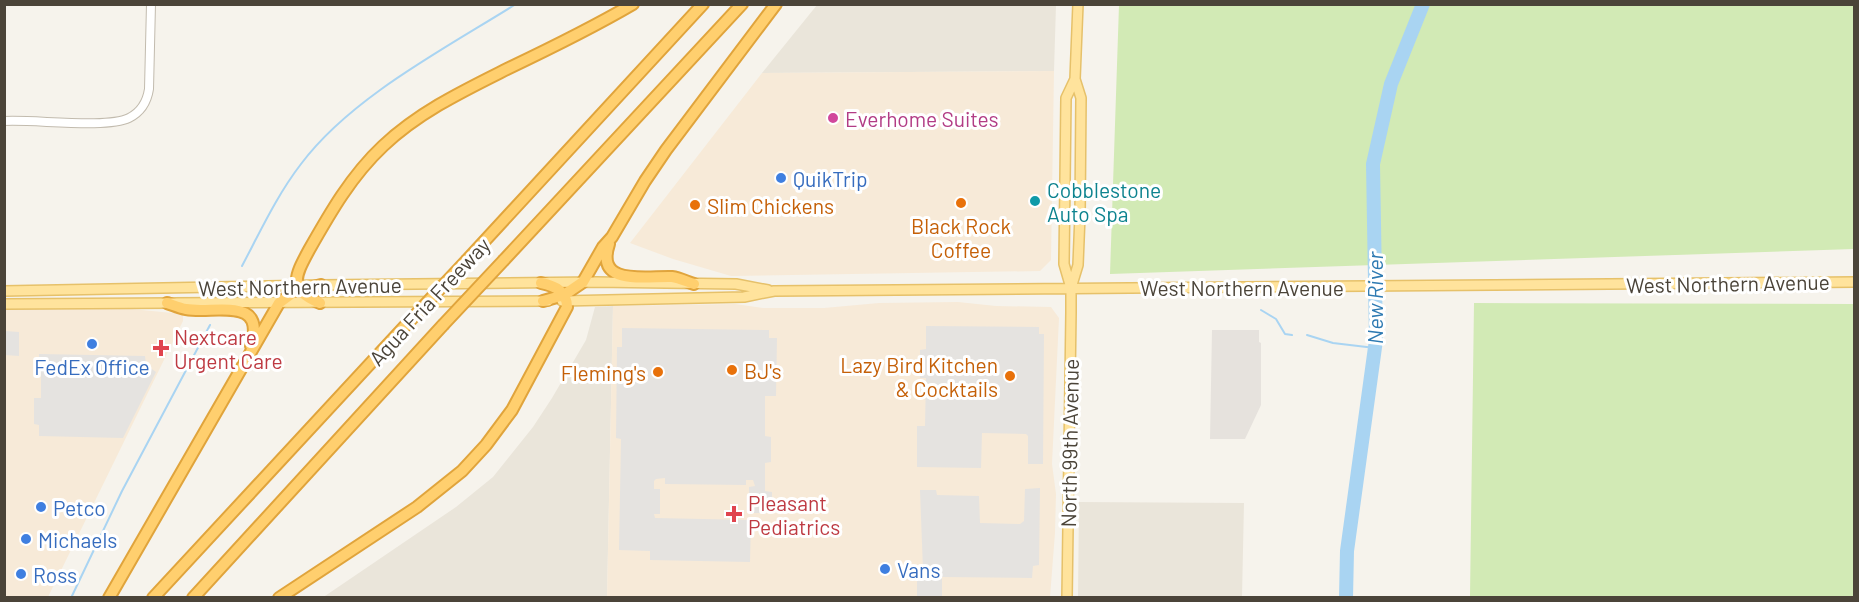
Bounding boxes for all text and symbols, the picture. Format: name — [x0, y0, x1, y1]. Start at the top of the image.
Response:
place label: Everhome Suites — [845, 106, 999, 131]
marker: Everhome Suites — [826, 111, 840, 125]
place label: QuikTrip — [793, 166, 868, 191]
marker: QuikTrip — [774, 171, 788, 185]
place label: Cobblestone Auto Spa — [1047, 177, 1161, 226]
place label: Slim Chickens — [707, 193, 834, 218]
marker: Cobblestone Auto Spa — [1028, 194, 1042, 208]
marker: Black Rock Coffee — [954, 196, 968, 210]
marker: Slim Chickens — [688, 198, 702, 212]
place label: Black Rock Coffee — [911, 213, 1011, 262]
street label: Agua Fria Freeway — [363, 232, 495, 370]
water label: New River — [1361, 250, 1387, 344]
street label: West Northern Avenue — [1626, 269, 1830, 297]
street label: West Northern Avenue — [198, 272, 402, 300]
street label: West Northern Avenue — [1140, 275, 1344, 300]
place label: Nextcare Urgent Care — [174, 324, 283, 373]
marker: FedEx Office — [85, 337, 99, 351]
marker: Nextcare Urgent Care — [152, 339, 170, 357]
place label: Lazy Bird Kitchen & Cocktails — [840, 352, 998, 401]
place label: FedEx Office — [34, 354, 150, 379]
place label: BJ's — [744, 358, 782, 383]
street label: North 99th Avenue — [1055, 359, 1083, 527]
place label: Fleming's — [561, 360, 646, 385]
marker: BJ's — [725, 363, 739, 377]
marker: Fleming's — [651, 365, 665, 379]
marker: Lazy Bird Kitchen & Cocktails — [1003, 369, 1017, 383]
place label: Pleasant Pediatrics — [748, 490, 840, 539]
place label: Petco — [53, 495, 106, 520]
marker: Petco — [34, 500, 48, 514]
marker: Pleasant Pediatrics — [725, 505, 743, 523]
place label: Michaels — [38, 527, 117, 552]
marker: Michaels — [19, 532, 33, 546]
place label: Vans — [897, 557, 941, 582]
place label: Ross — [33, 562, 77, 587]
marker: Vans — [878, 562, 892, 576]
marker: Ross — [14, 567, 28, 581]

